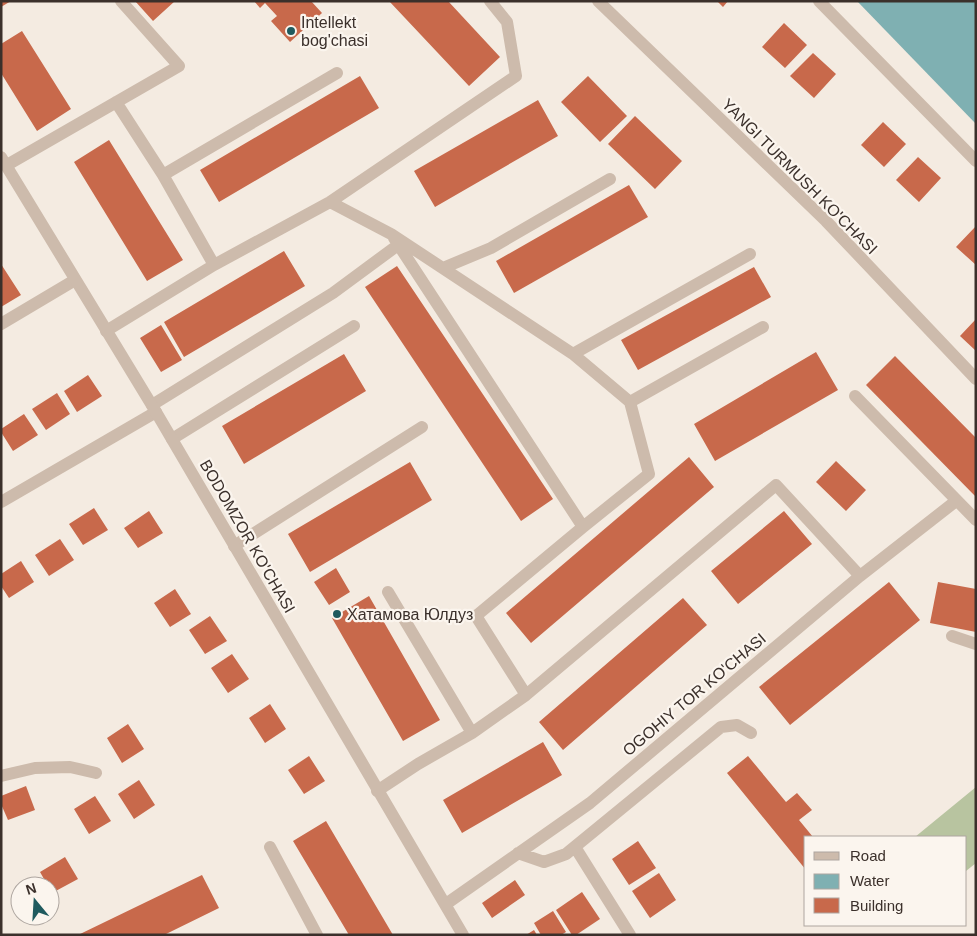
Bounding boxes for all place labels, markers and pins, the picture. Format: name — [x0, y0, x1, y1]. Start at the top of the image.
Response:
place label: Intellekt bog'chasi — [301, 14, 368, 49]
marker: Intellekt bog'chasi — [285, 25, 297, 37]
place label: Хатамова Юлдуз — [347, 606, 473, 623]
marker: Хатамова Юлдуз — [331, 608, 343, 620]

